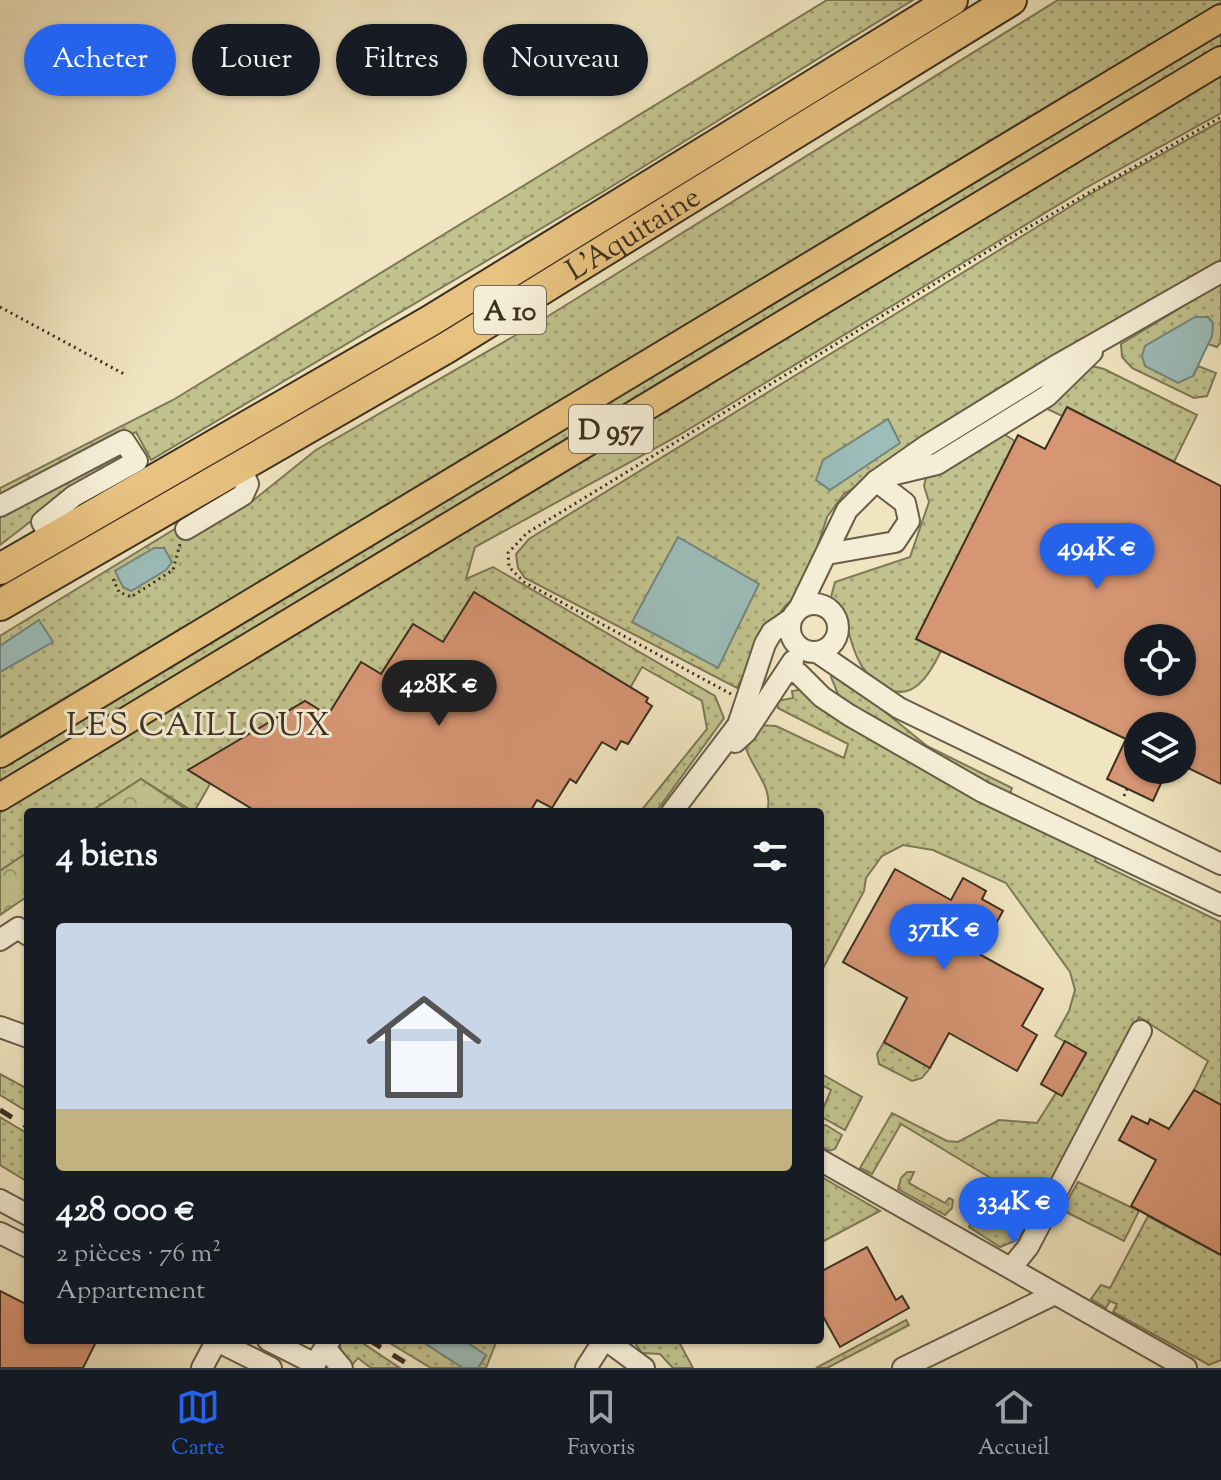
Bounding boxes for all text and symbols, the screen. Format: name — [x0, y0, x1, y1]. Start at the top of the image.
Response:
chip: Acheter — [24, 24, 176, 96]
chip: Louer — [192, 24, 320, 96]
chip: Filtres — [336, 24, 467, 96]
chip: Nouveau — [483, 24, 648, 96]
street label: L'Aquitaine — [558, 177, 709, 293]
road number: A 10 — [474, 286, 546, 334]
road number: D 957 — [569, 405, 653, 453]
pin: 494K € — [1032, 523, 1162, 591]
text: 494K € — [1058, 530, 1136, 567]
map controls — [1124, 624, 1196, 784]
button: locate — [1124, 624, 1196, 696]
pin: 428K € — [374, 660, 504, 728]
text: 428K € — [400, 667, 478, 704]
district label: LES CAILLOUX — [66, 704, 332, 750]
button: layers — [1124, 712, 1196, 784]
text: 4 biens — [56, 832, 158, 881]
icon: filters — [748, 834, 792, 878]
pin: 371K € — [879, 904, 1009, 972]
text: 371K € — [908, 911, 980, 948]
icon: home — [352, 975, 496, 1119]
pin: 334K € — [949, 1177, 1079, 1245]
text: 334K € — [977, 1184, 1051, 1221]
text: 428 000 € — [56, 1187, 195, 1236]
text: 2 pièces · 76 m² — [56, 1236, 221, 1273]
text: Appartement — [56, 1273, 205, 1310]
tab: Carte — [171, 1385, 225, 1465]
tab: Favoris — [567, 1385, 635, 1465]
tab: Accueil — [978, 1385, 1050, 1465]

